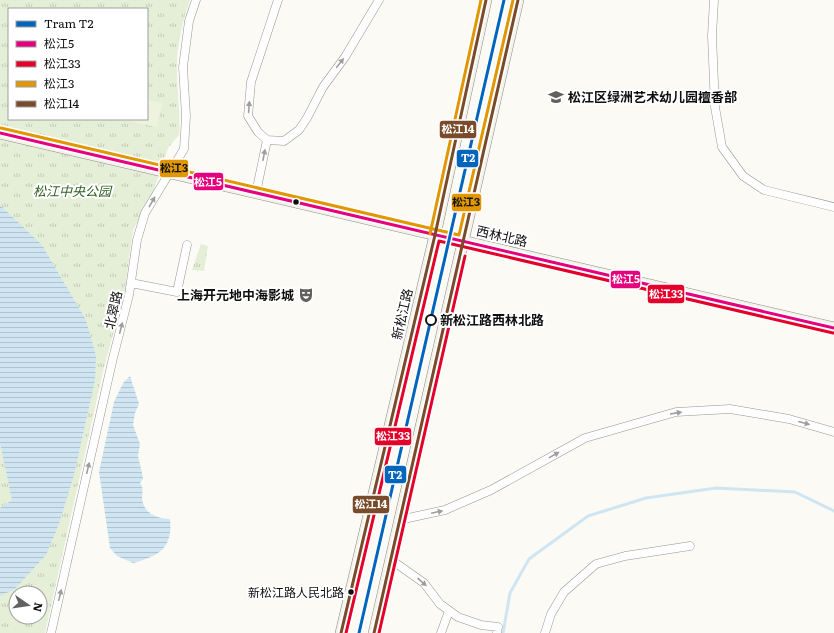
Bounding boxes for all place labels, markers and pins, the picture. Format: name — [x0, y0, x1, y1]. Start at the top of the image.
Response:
place label: 松江区绿洲艺术幼儿园檀香部 — [568, 87, 737, 106]
school or university icon: 松江区绿洲艺术幼儿园檀香部 — [547, 88, 565, 106]
unlabelled marker — [291, 197, 301, 207]
place label: 上海开元地中海影城 — [177, 285, 294, 304]
theatre icon: 上海开元地中海影城 — [297, 286, 315, 304]
place label: 新松江路西林北路 — [440, 310, 544, 329]
marker: 新松江路西林北路 — [425, 314, 437, 326]
place label: 新松江路人民北路 — [248, 583, 344, 601]
marker: 新松江路人民北路 — [346, 587, 356, 597]

